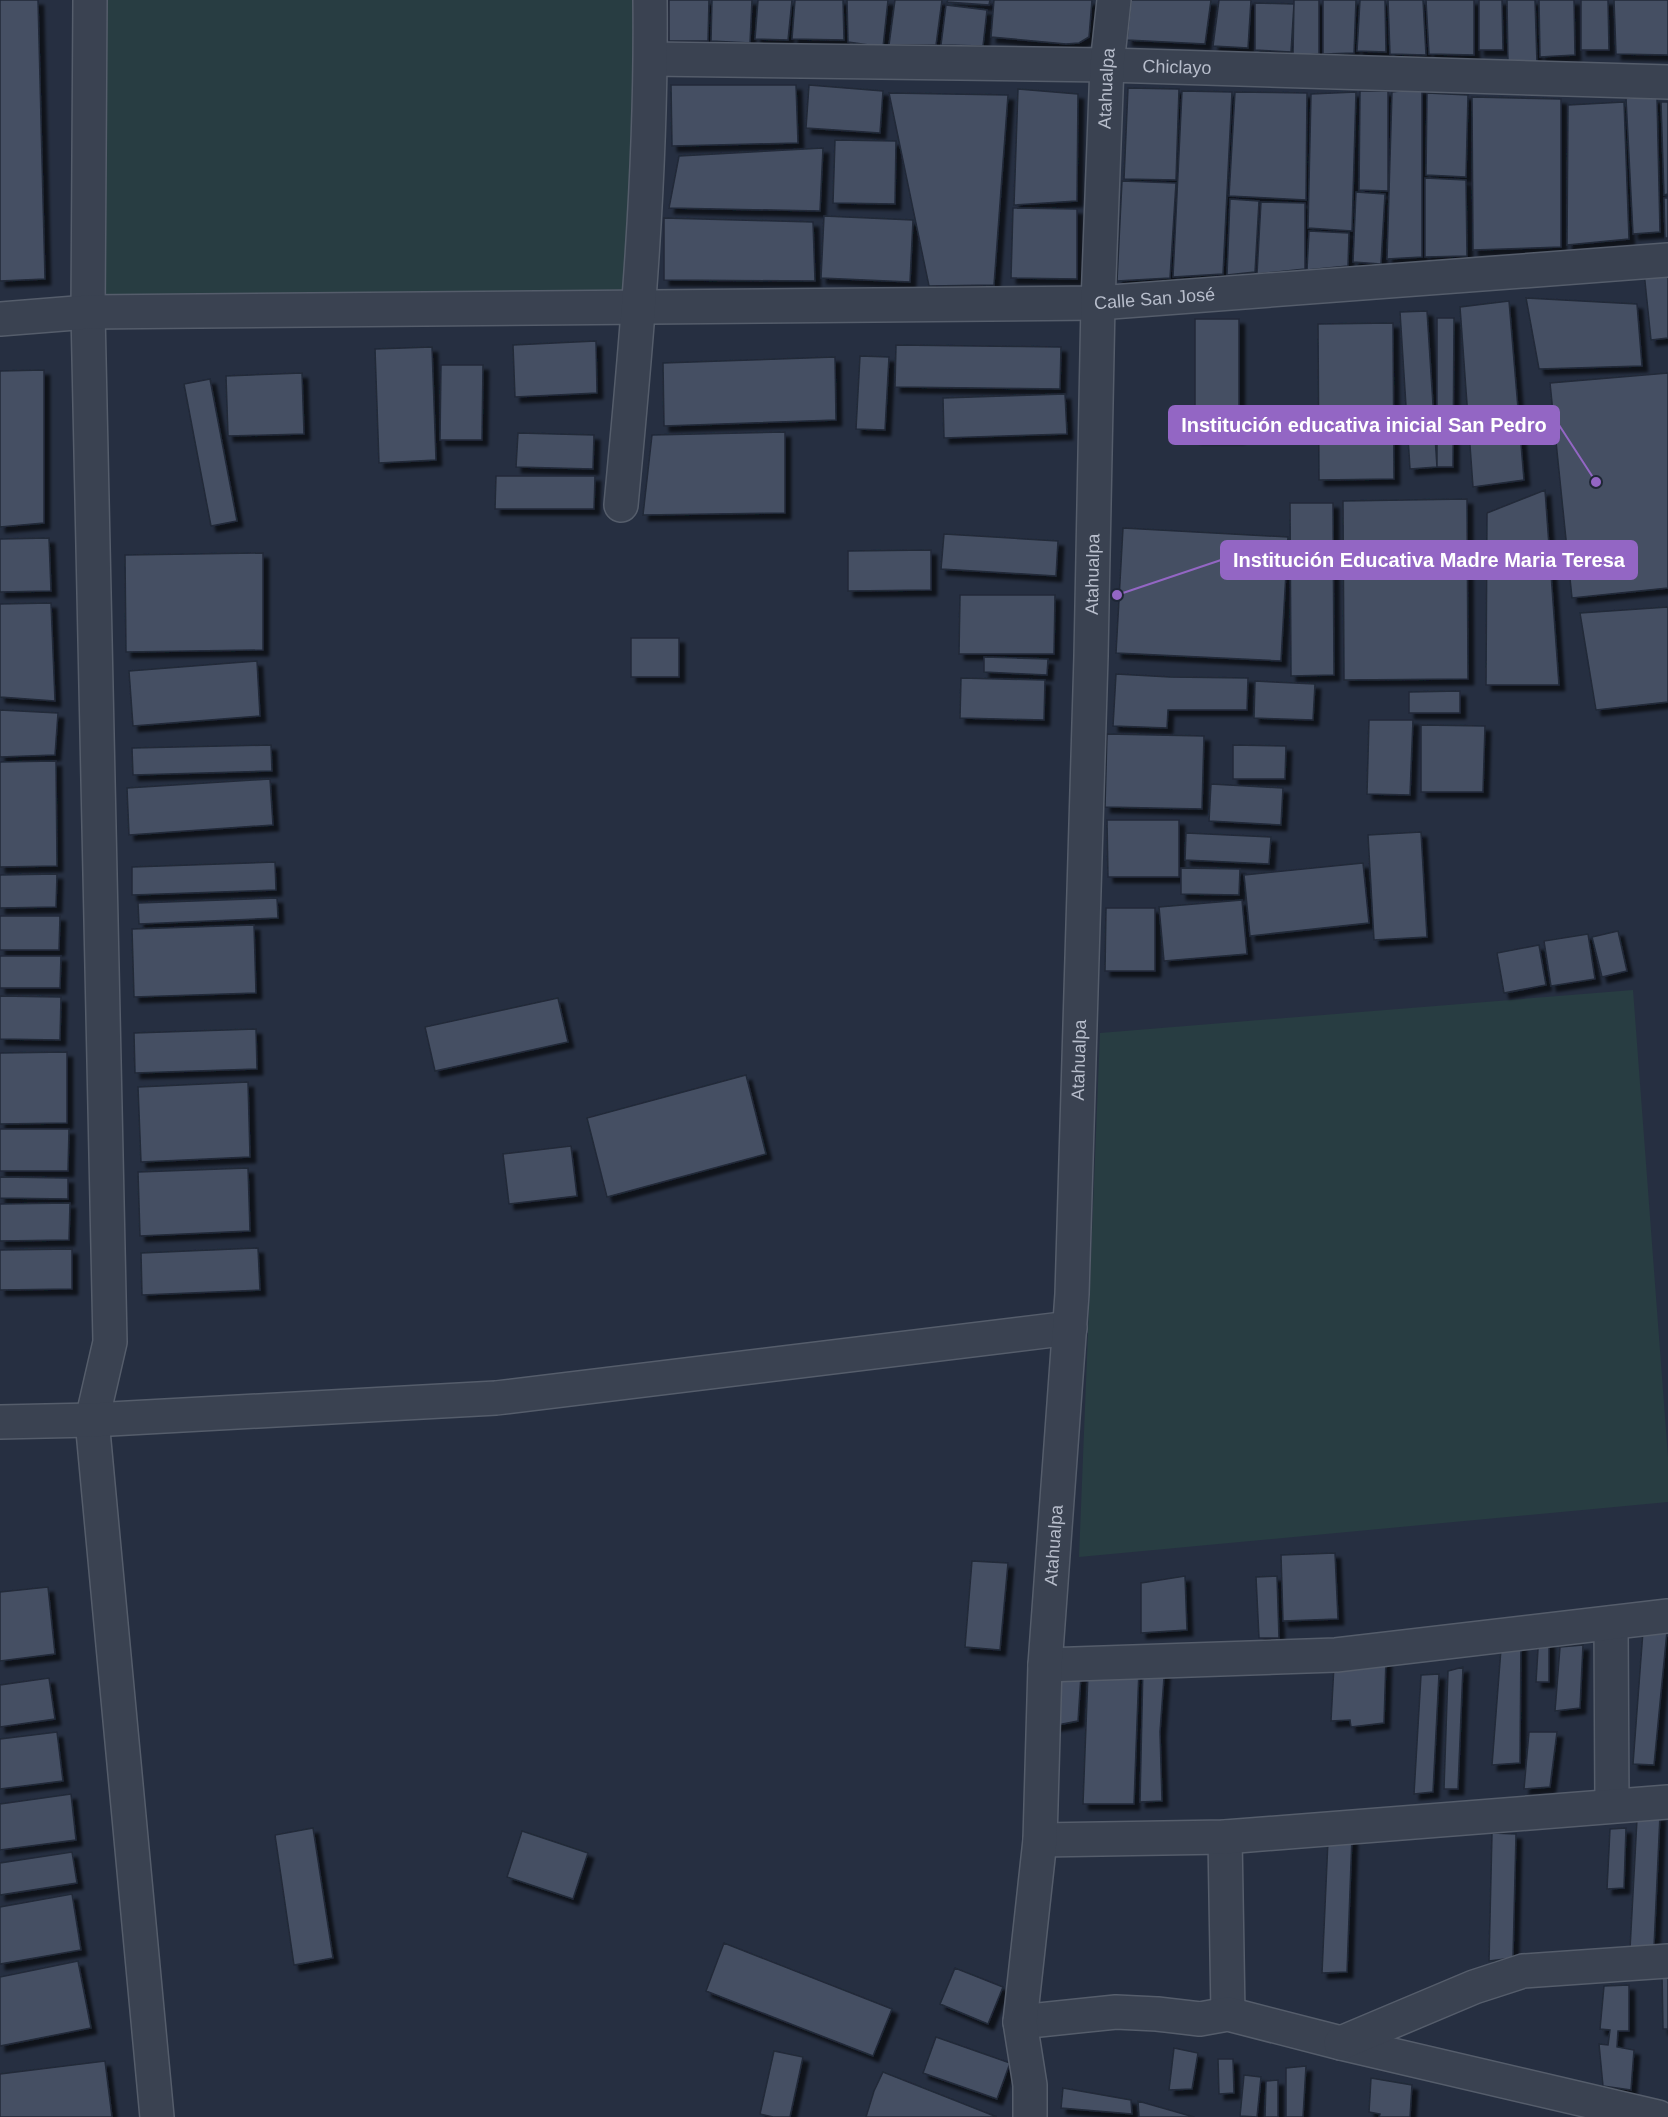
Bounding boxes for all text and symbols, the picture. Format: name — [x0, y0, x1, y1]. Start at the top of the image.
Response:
street label: Atahualpa — [1095, 46, 1119, 129]
street label: Chiclayo — [1142, 56, 1212, 78]
street label: Calle San José — [1093, 284, 1216, 313]
callout: Institución educativa inicial San Pedro — [1169, 406, 1559, 444]
text: Institución educativa inicial San Pedro — [1181, 414, 1547, 436]
street label: Atahualpa — [1082, 532, 1103, 615]
callout: Institución Educativa Madre Maria Teresa — [1221, 541, 1637, 579]
text: Institución Educativa Madre Maria Teresa — [1233, 549, 1626, 571]
street label: Atahualpa — [1068, 1018, 1090, 1101]
street label: Atahualpa — [1041, 1503, 1067, 1586]

